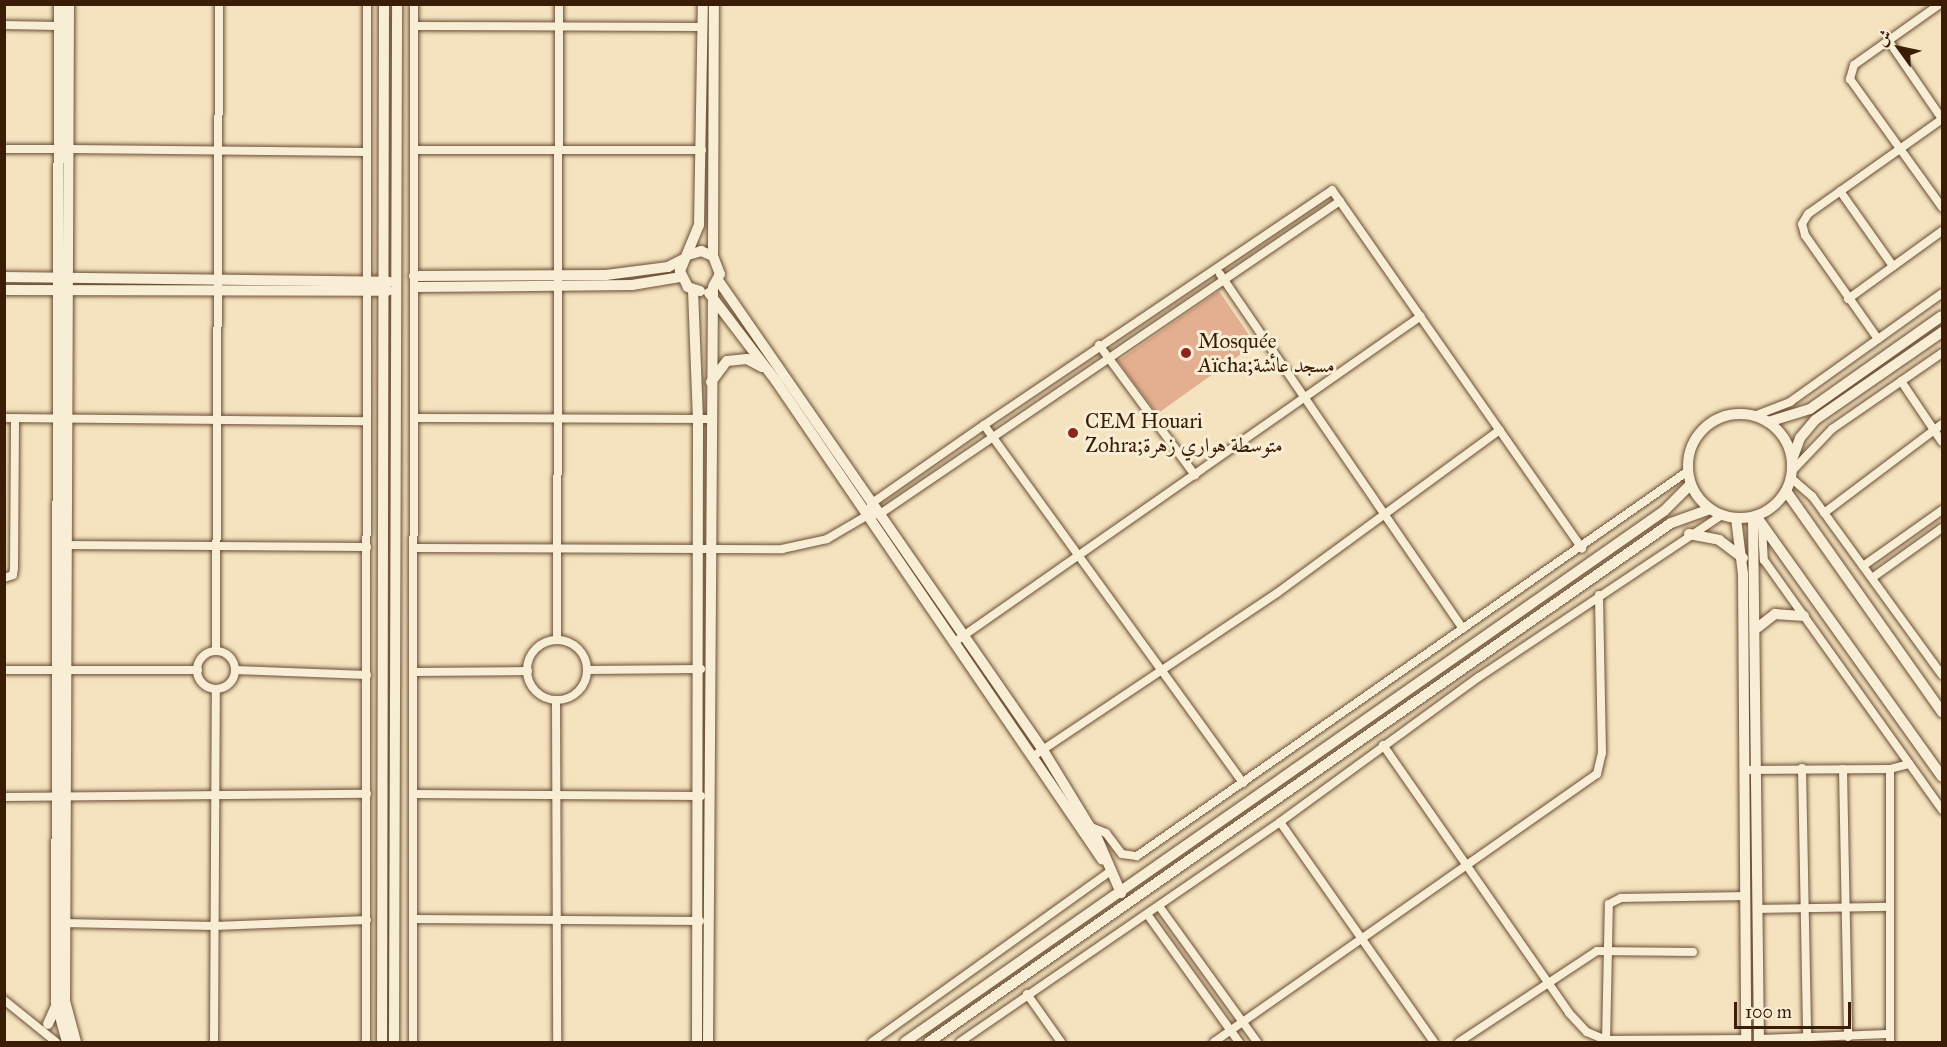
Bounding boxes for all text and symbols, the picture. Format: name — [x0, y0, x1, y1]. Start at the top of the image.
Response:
north arrow — [1869, 18, 1929, 78]
text: ش — [1871, 26, 1896, 50]
place label: Mosquée Aïcha;مسجد عائشة — [1198, 328, 1335, 378]
marker: Mosquée Aïcha;مسجد عائشة — [1179, 346, 1193, 360]
place label: CEM Houari Zohra;متوسطة هواري زهرة — [1085, 408, 1283, 458]
marker: CEM Houari Zohra;متوسطة هواري زهرة — [1066, 426, 1080, 440]
scale bar — [1737, 990, 1854, 1028]
text: 100 m — [1745, 1001, 1792, 1023]

